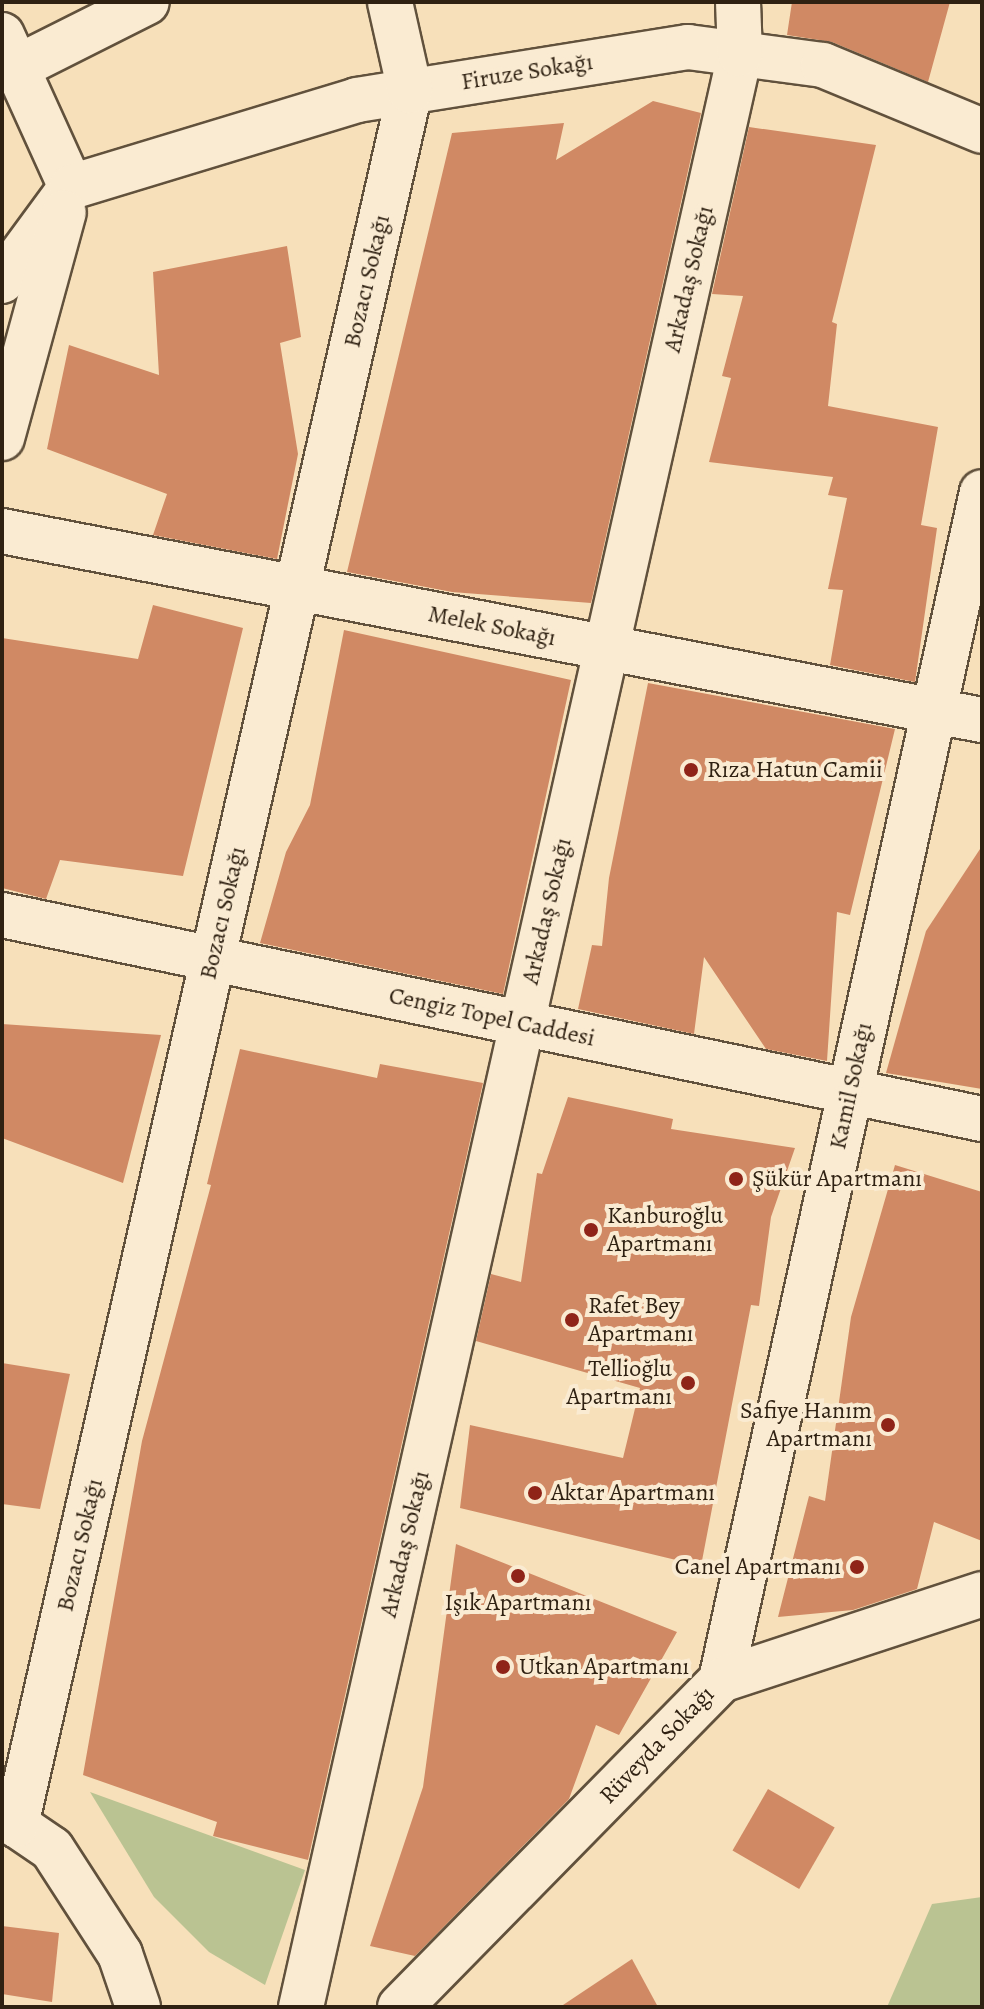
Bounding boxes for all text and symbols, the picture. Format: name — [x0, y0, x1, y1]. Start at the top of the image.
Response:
street label: Firuze Sokağı — [459, 47, 595, 97]
street label: Arkadaş Sokağı — [658, 203, 720, 355]
street label: Bozacı Sokağı — [338, 212, 396, 350]
street label: Melek Sokağı — [426, 600, 558, 652]
place label: Rıza Hatun Camii — [707, 756, 883, 784]
marker: Rıza Hatun Camii — [682, 761, 700, 779]
street label: Arkadaş Sokağı — [516, 835, 578, 987]
street label: Bozacı Sokağı — [194, 844, 252, 982]
street label: Cengiz Topel Caddesi — [386, 981, 598, 1053]
street label: Kamil Sokağı — [824, 1020, 878, 1152]
place label: Şükür Apartmanı — [752, 1165, 922, 1193]
marker: Şükür Apartmanı — [727, 1170, 745, 1188]
place label: Kanburoğlu Apartmanı — [607, 1202, 723, 1258]
marker: Kanburoğlu Apartmanı — [582, 1221, 600, 1239]
place label: Rafet Bey Apartmanı — [588, 1292, 694, 1348]
marker: Rafet Bey Apartmanı — [563, 1311, 581, 1329]
place label: Tellioğlu Apartmanı — [566, 1355, 672, 1411]
marker: Tellioğlu Apartmanı — [679, 1374, 697, 1392]
place label: Safiye Hanım Apartmanı — [740, 1397, 872, 1453]
marker: Safiye Hanım Apartmanı — [879, 1416, 897, 1434]
street label: Arkadaş Sokağı — [374, 1468, 436, 1620]
street label: Bozacı Sokağı — [51, 1476, 109, 1614]
place label: Aktar Apartmanı — [551, 1479, 715, 1507]
marker: Aktar Apartmanı — [526, 1484, 544, 1502]
place label: Canel Apartmanı — [675, 1553, 841, 1581]
marker: Canel Apartmanı — [848, 1558, 866, 1576]
marker: Işık Apartmanı — [509, 1567, 527, 1585]
place label: Işık Apartmanı — [445, 1589, 591, 1617]
place label: Utkan Apartmanı — [519, 1653, 689, 1681]
marker: Utkan Apartmanı — [494, 1658, 512, 1676]
street label: Rüveyda Sokağı — [594, 1680, 720, 1810]

